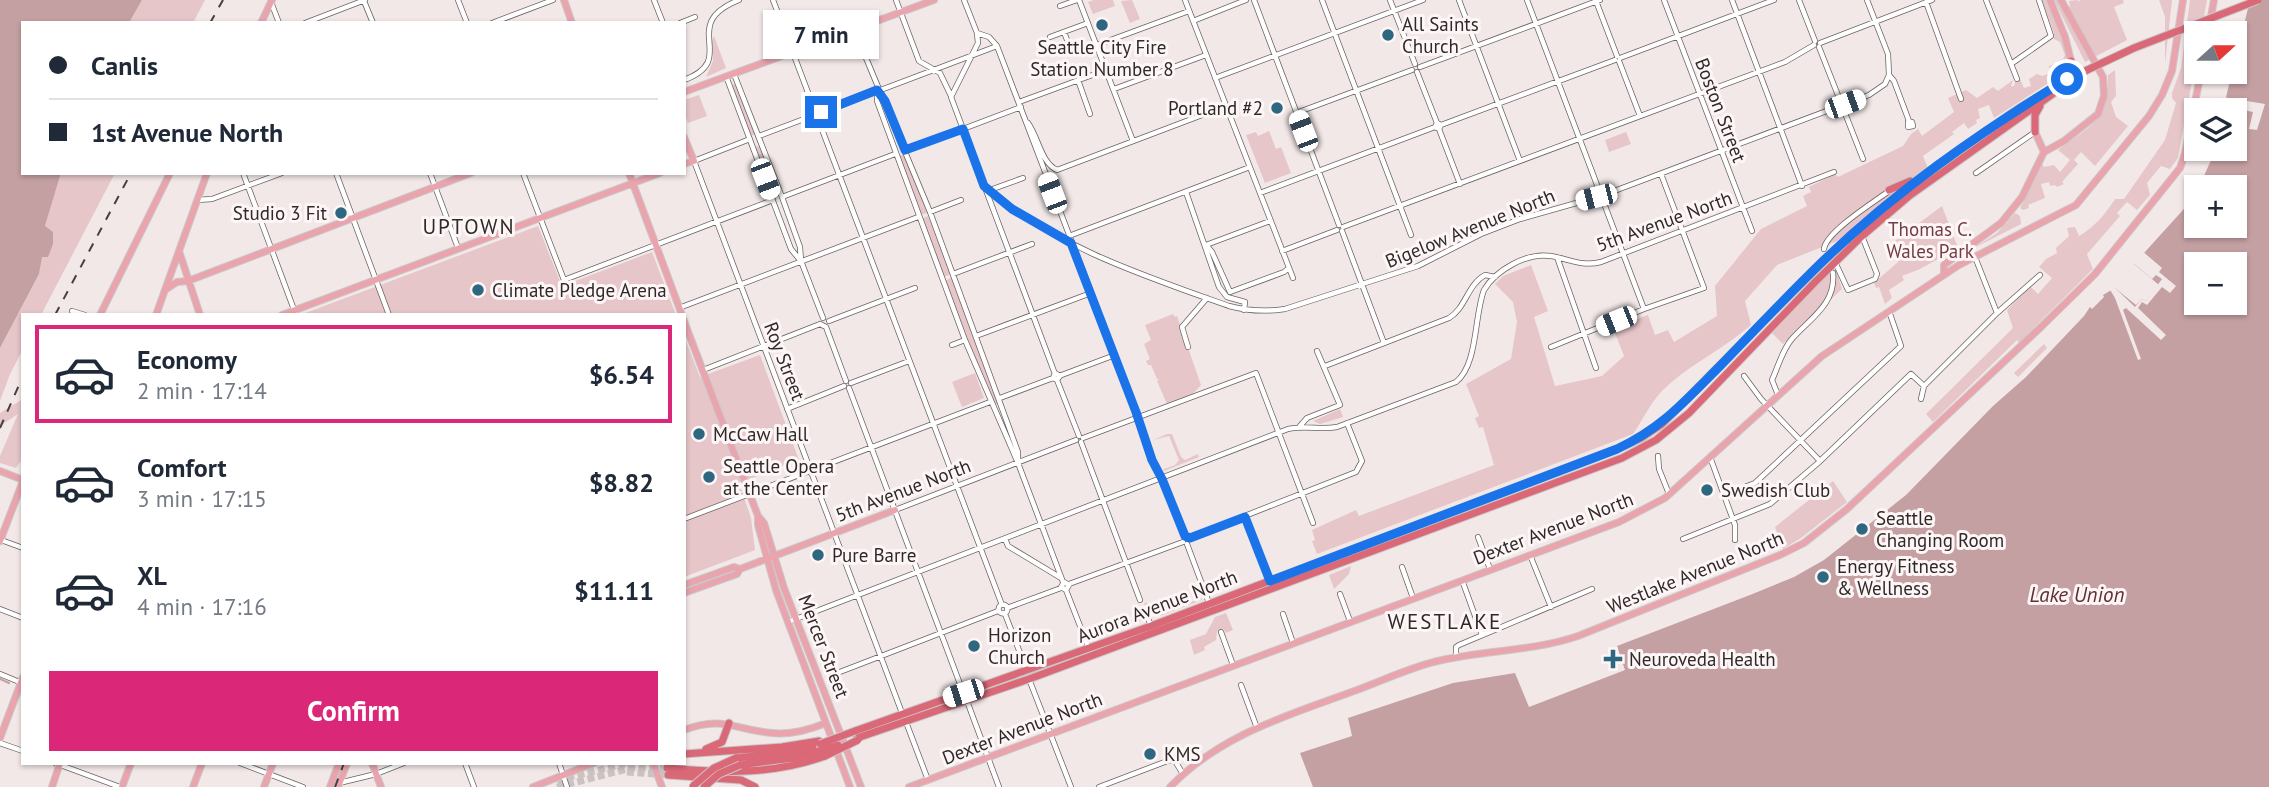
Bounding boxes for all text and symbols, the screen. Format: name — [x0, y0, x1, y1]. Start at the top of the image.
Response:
callout: 7 min — [763, 10, 879, 60]
place label: All Saints Church — [1402, 12, 1479, 58]
marker: Seattle City Fire Station Number 8 — [1094, 17, 1110, 33]
text: 7 min — [794, 20, 848, 49]
north arrow — [2184, 21, 2247, 84]
map controls — [2184, 21, 2247, 315]
marker: All Saints Church — [1380, 27, 1396, 43]
place label: Seattle City Fire Station Number 8 — [1030, 35, 1174, 81]
text: Canlis — [91, 49, 158, 82]
street label: Boston Street — [1690, 54, 1752, 166]
route start — [2051, 63, 2083, 95]
car — [1822, 87, 1869, 121]
route end — [805, 96, 837, 128]
place label: Portland #2 — [1168, 96, 1263, 120]
button: layers — [2184, 98, 2247, 161]
marker: Portland #2 — [1269, 100, 1285, 116]
car — [1286, 108, 1321, 154]
text: 1st Avenue North — [91, 116, 283, 149]
car — [748, 156, 783, 202]
car — [1035, 170, 1070, 216]
button: + — [2184, 175, 2247, 238]
car — [1574, 182, 1619, 212]
street label: Bigelow Avenue North — [1382, 183, 1558, 273]
street label: 5th Avenue North — [1593, 185, 1735, 257]
place label: Studio 3 Fit — [233, 201, 328, 225]
marker: Studio 3 Fit — [333, 205, 349, 221]
district label: UPTOWN — [422, 213, 516, 240]
park label: Thomas C. Wales Park — [1886, 217, 1974, 263]
button: − — [2184, 252, 2247, 315]
place label: Climate Pledge Arena — [492, 278, 667, 302]
marker: Climate Pledge Arena — [470, 282, 486, 298]
car — [1593, 303, 1640, 339]
street label: Roy Street — [759, 318, 811, 404]
icon: car — [53, 343, 116, 406]
text: Economy — [137, 343, 237, 376]
text: $6.54 — [589, 358, 654, 391]
text: 2 min · 17:14 — [137, 376, 267, 405]
place label: McCaw Hall — [713, 422, 809, 446]
marker: McCaw Hall — [691, 426, 707, 442]
icon: car — [53, 451, 116, 514]
text: Comfort — [137, 451, 227, 484]
street label: 5th Avenue North — [832, 453, 974, 527]
place label: Seattle Opera at the Center — [723, 454, 834, 500]
text: $8.82 — [589, 466, 654, 499]
marker: Seattle Opera at the Center — [701, 469, 717, 485]
place label: Swedish Club — [1721, 478, 1830, 502]
marker: Swedish Club — [1699, 482, 1715, 498]
text: 3 min · 17:15 — [137, 484, 267, 513]
street label: Dexter Avenue North — [1470, 486, 1636, 570]
place label: Seattle Changing Room — [1876, 506, 2004, 552]
marker: Seattle Changing Room — [1854, 521, 1870, 537]
street label: Westlake Avenue North — [1603, 526, 1787, 618]
place label: Pure Barre — [832, 543, 916, 567]
marker: Pure Barre — [810, 547, 826, 563]
place label: Energy Fitness & Wellness — [1837, 554, 1955, 600]
icon: car — [53, 559, 116, 622]
text: XL — [137, 559, 167, 592]
street label: Aurora Avenue North — [1074, 564, 1240, 648]
marker: Energy Fitness & Wellness — [1815, 569, 1831, 585]
text: $11.11 — [574, 574, 654, 607]
water label: Lake Union — [2030, 581, 2124, 608]
street label: Mercer Street — [793, 591, 855, 702]
text: 4 min · 17:16 — [137, 592, 267, 621]
district label: WESTLAKE — [1388, 608, 1502, 635]
place label: Horizon Church — [988, 623, 1051, 669]
marker: Horizon Church — [966, 638, 982, 654]
place label: Neuroveda Health — [1629, 647, 1776, 671]
marker: Neuroveda Health — [1603, 649, 1623, 669]
button: Confirm — [49, 671, 658, 751]
car — [940, 677, 987, 709]
street label: Dexter Avenue North — [939, 686, 1105, 770]
place label: KMS — [1164, 742, 1201, 766]
marker: KMS — [1142, 746, 1158, 762]

